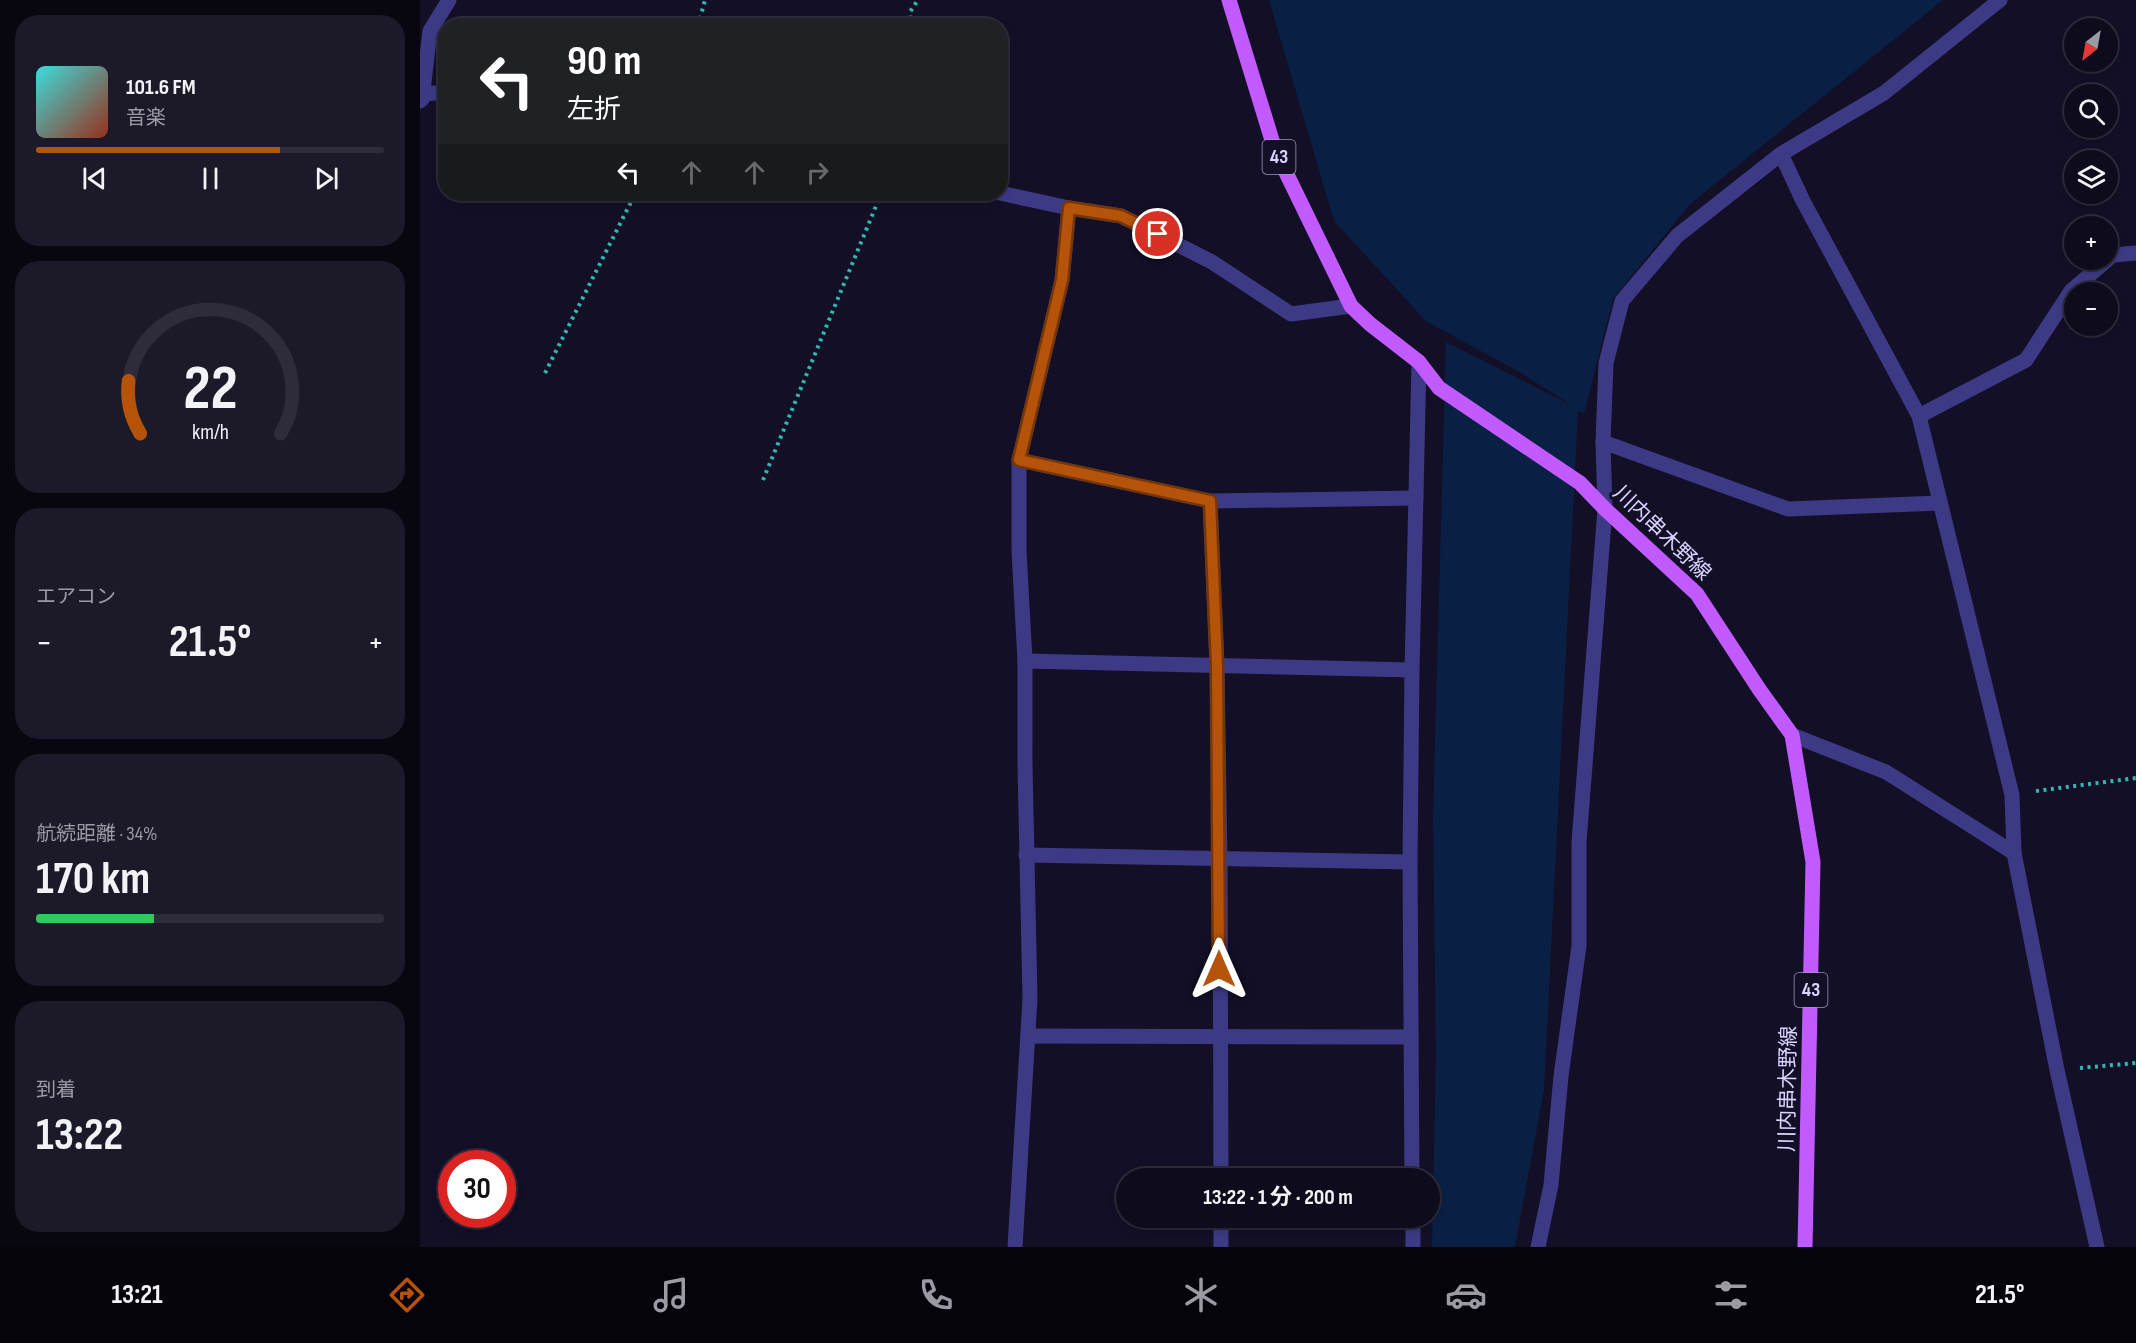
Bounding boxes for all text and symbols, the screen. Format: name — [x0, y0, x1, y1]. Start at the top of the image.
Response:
north arrow — [2064, 18, 2118, 72]
map controls — [2064, 18, 2118, 336]
text: 90 m — [567, 36, 641, 87]
icon: left — [468, 42, 546, 120]
text: 101.6 FM — [126, 74, 196, 101]
button: search — [2064, 84, 2118, 138]
text: 左折 — [567, 94, 621, 126]
text: 音楽 — [126, 106, 166, 130]
road number: 43 — [1262, 140, 1296, 174]
button: layers — [2064, 150, 2118, 204]
icon: left — [612, 156, 645, 189]
icon: ahead — [675, 156, 708, 189]
icon: ahead — [738, 156, 771, 189]
icon: right — [801, 156, 834, 189]
icon: previous — [78, 162, 111, 195]
icon: pause — [194, 162, 227, 195]
icon: next — [310, 162, 343, 195]
pin — [1132, 208, 1183, 259]
button: + — [2064, 216, 2118, 270]
icon: arrive — [1141, 217, 1174, 250]
button: − — [2064, 282, 2118, 336]
text: 22 — [183, 352, 237, 427]
text: km/h — [191, 421, 229, 446]
street label: 川内串木野線 — [1608, 480, 1716, 586]
text: エアコン — [36, 585, 116, 609]
text: 21.5° — [169, 615, 251, 670]
text: − — [36, 623, 52, 663]
text: + — [368, 623, 384, 663]
text: 航続距離 · 34% — [36, 822, 158, 846]
text: 170 km — [36, 852, 150, 907]
position arrow — [1187, 937, 1251, 1001]
road number: 43 — [1794, 973, 1828, 1007]
street label: 川内串木野線 — [1774, 1026, 1802, 1152]
text: 到着 — [36, 1078, 76, 1102]
text: 13:22 — [36, 1108, 123, 1163]
speed limit sign: 30 — [438, 1150, 516, 1228]
text: 13:22 · 1 分 · 200 m — [1203, 1184, 1353, 1211]
icon: directions — [386, 1274, 428, 1316]
icon: music — [650, 1274, 692, 1316]
icon: phone — [915, 1274, 957, 1316]
icon: climate — [1180, 1274, 1222, 1316]
icon: car — [1445, 1274, 1487, 1316]
icon: filters — [1710, 1274, 1752, 1316]
text: 13:21 — [111, 1279, 163, 1311]
text: 21.5° — [1975, 1279, 2025, 1311]

